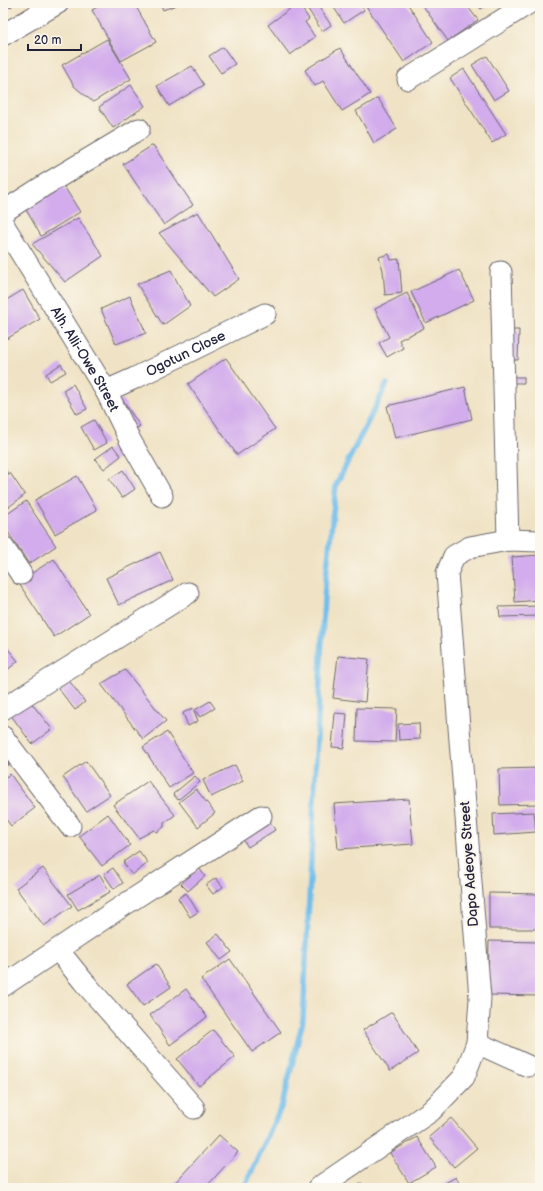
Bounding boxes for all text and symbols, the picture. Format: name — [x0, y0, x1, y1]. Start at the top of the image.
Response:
scale bar — [28, 26, 81, 52]
text: 20 m — [34, 33, 61, 48]
street label: Alh. Alli-Owe Street — [47, 303, 123, 415]
street label: Ogotun Close — [143, 326, 228, 380]
street label: Dapo Adeoye Street — [456, 800, 482, 927]

